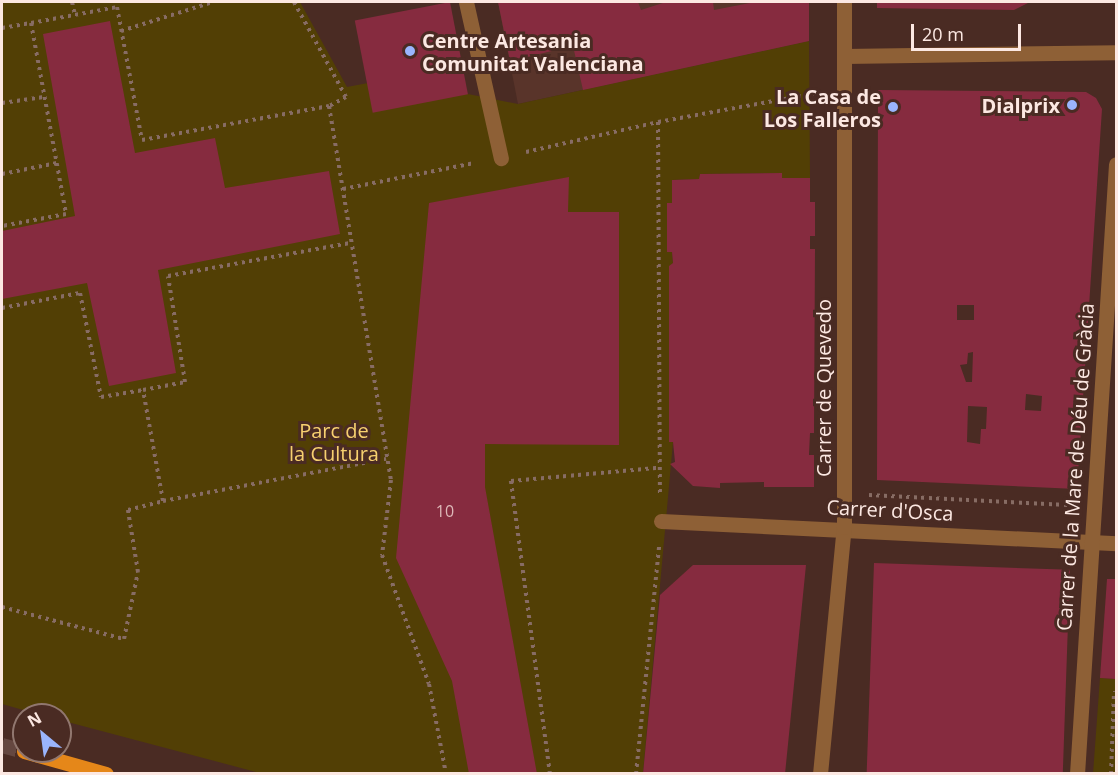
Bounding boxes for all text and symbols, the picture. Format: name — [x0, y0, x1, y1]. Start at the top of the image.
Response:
scale bar — [914, 12, 1024, 50]
text: 20 m — [922, 22, 964, 46]
place label: Centre Artesania Comunitat Valenciana — [422, 28, 644, 75]
marker: Centre Artesania Comunitat Valenciana — [403, 44, 417, 58]
place label: La Casa de Los Falleros — [764, 84, 881, 131]
place label: Dialprix — [982, 93, 1060, 117]
marker: Dialprix — [1065, 98, 1079, 112]
marker: La Casa de Los Falleros — [886, 100, 900, 114]
street label: Carrer de Quevedo — [811, 299, 835, 477]
street label: Carrer de la Mare de Déu de Gràcia — [1052, 302, 1098, 632]
park label: Parc de la Cultura — [289, 419, 379, 466]
street label: Carrer d'Osca — [826, 495, 954, 525]
house number: 10 — [436, 501, 454, 521]
north arrow — [12, 703, 72, 763]
text: N — [23, 706, 45, 732]

